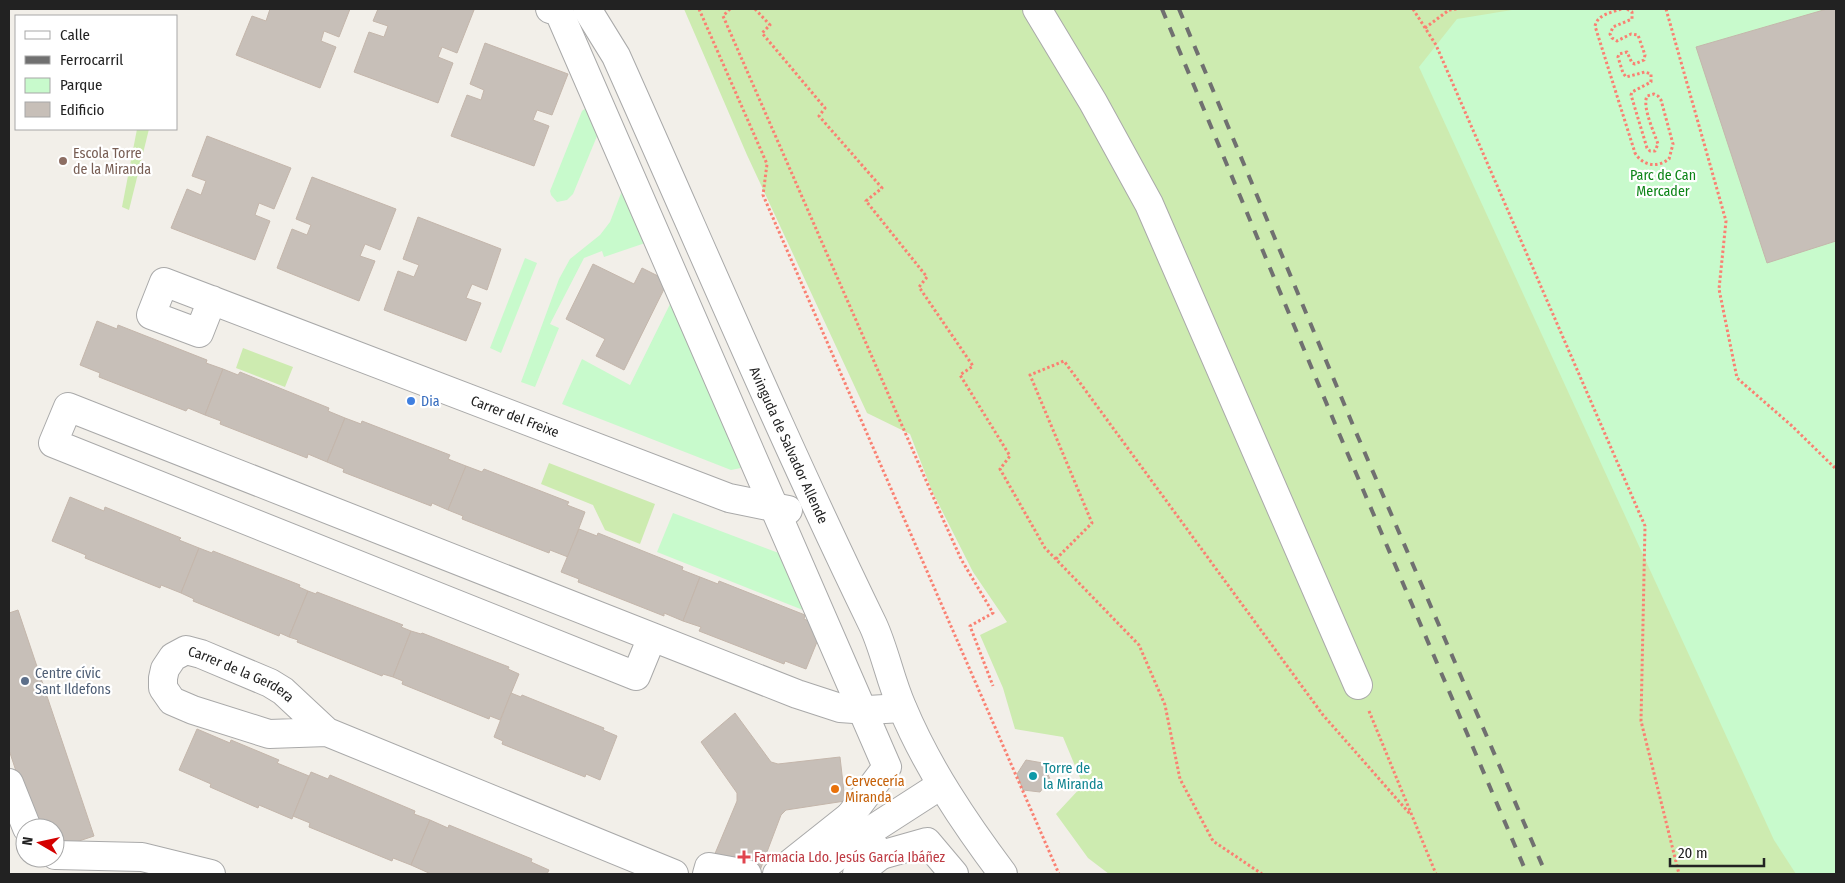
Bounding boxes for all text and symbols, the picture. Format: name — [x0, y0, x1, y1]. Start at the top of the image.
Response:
legend — [15, 15, 178, 130]
text: Calle — [60, 26, 90, 44]
text: Ferrocarril — [60, 51, 123, 69]
text: Parque — [60, 76, 103, 94]
text: Edificio — [60, 101, 105, 119]
place label: Escola Torre de la Miranda — [73, 145, 151, 178]
marker: Escola Torre de la Miranda — [57, 155, 69, 167]
park label: Parc de Can Mercader — [1630, 167, 1696, 200]
street label: Avinguda de Salvador Allende — [746, 364, 832, 526]
street label: Carrer del Freixe — [468, 392, 562, 441]
place label: Dia — [421, 393, 440, 410]
marker: Dia — [405, 395, 417, 407]
street label: Carrer de la Gerdera — [186, 643, 297, 706]
place label: Centre cívic Sant Ildefons — [35, 665, 111, 698]
marker: Centre cívic Sant Ildefons — [19, 675, 31, 687]
place label: Torre de la Miranda — [1043, 760, 1103, 793]
marker: Torre de la Miranda — [1027, 770, 1039, 782]
place label: Cervecería Miranda — [845, 773, 905, 806]
marker: Cervecería Miranda — [829, 783, 841, 795]
north arrow — [15, 818, 65, 868]
text: N — [19, 836, 37, 847]
scale bar — [1670, 836, 1764, 868]
text: 20 m — [1678, 844, 1708, 862]
place label: Farmacia Ldo. Jesús García Ibáñez — [754, 849, 946, 866]
marker: Farmacia Ldo. Jesús García Ibáñez — [738, 851, 750, 863]

